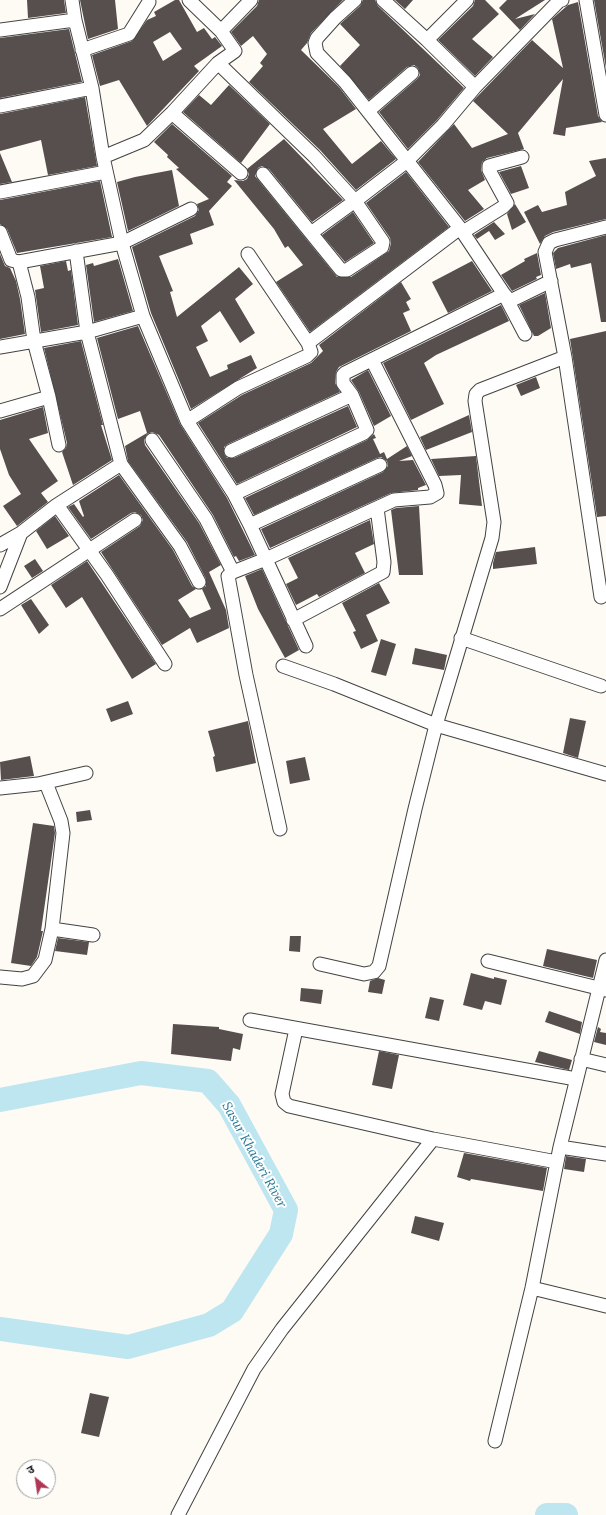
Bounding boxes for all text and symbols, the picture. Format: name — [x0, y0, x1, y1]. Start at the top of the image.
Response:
water label: Sasur Khaderi River — [218, 1099, 290, 1211]
north arrow — [16, 1459, 56, 1499]
text: उ — [24, 1462, 37, 1477]

